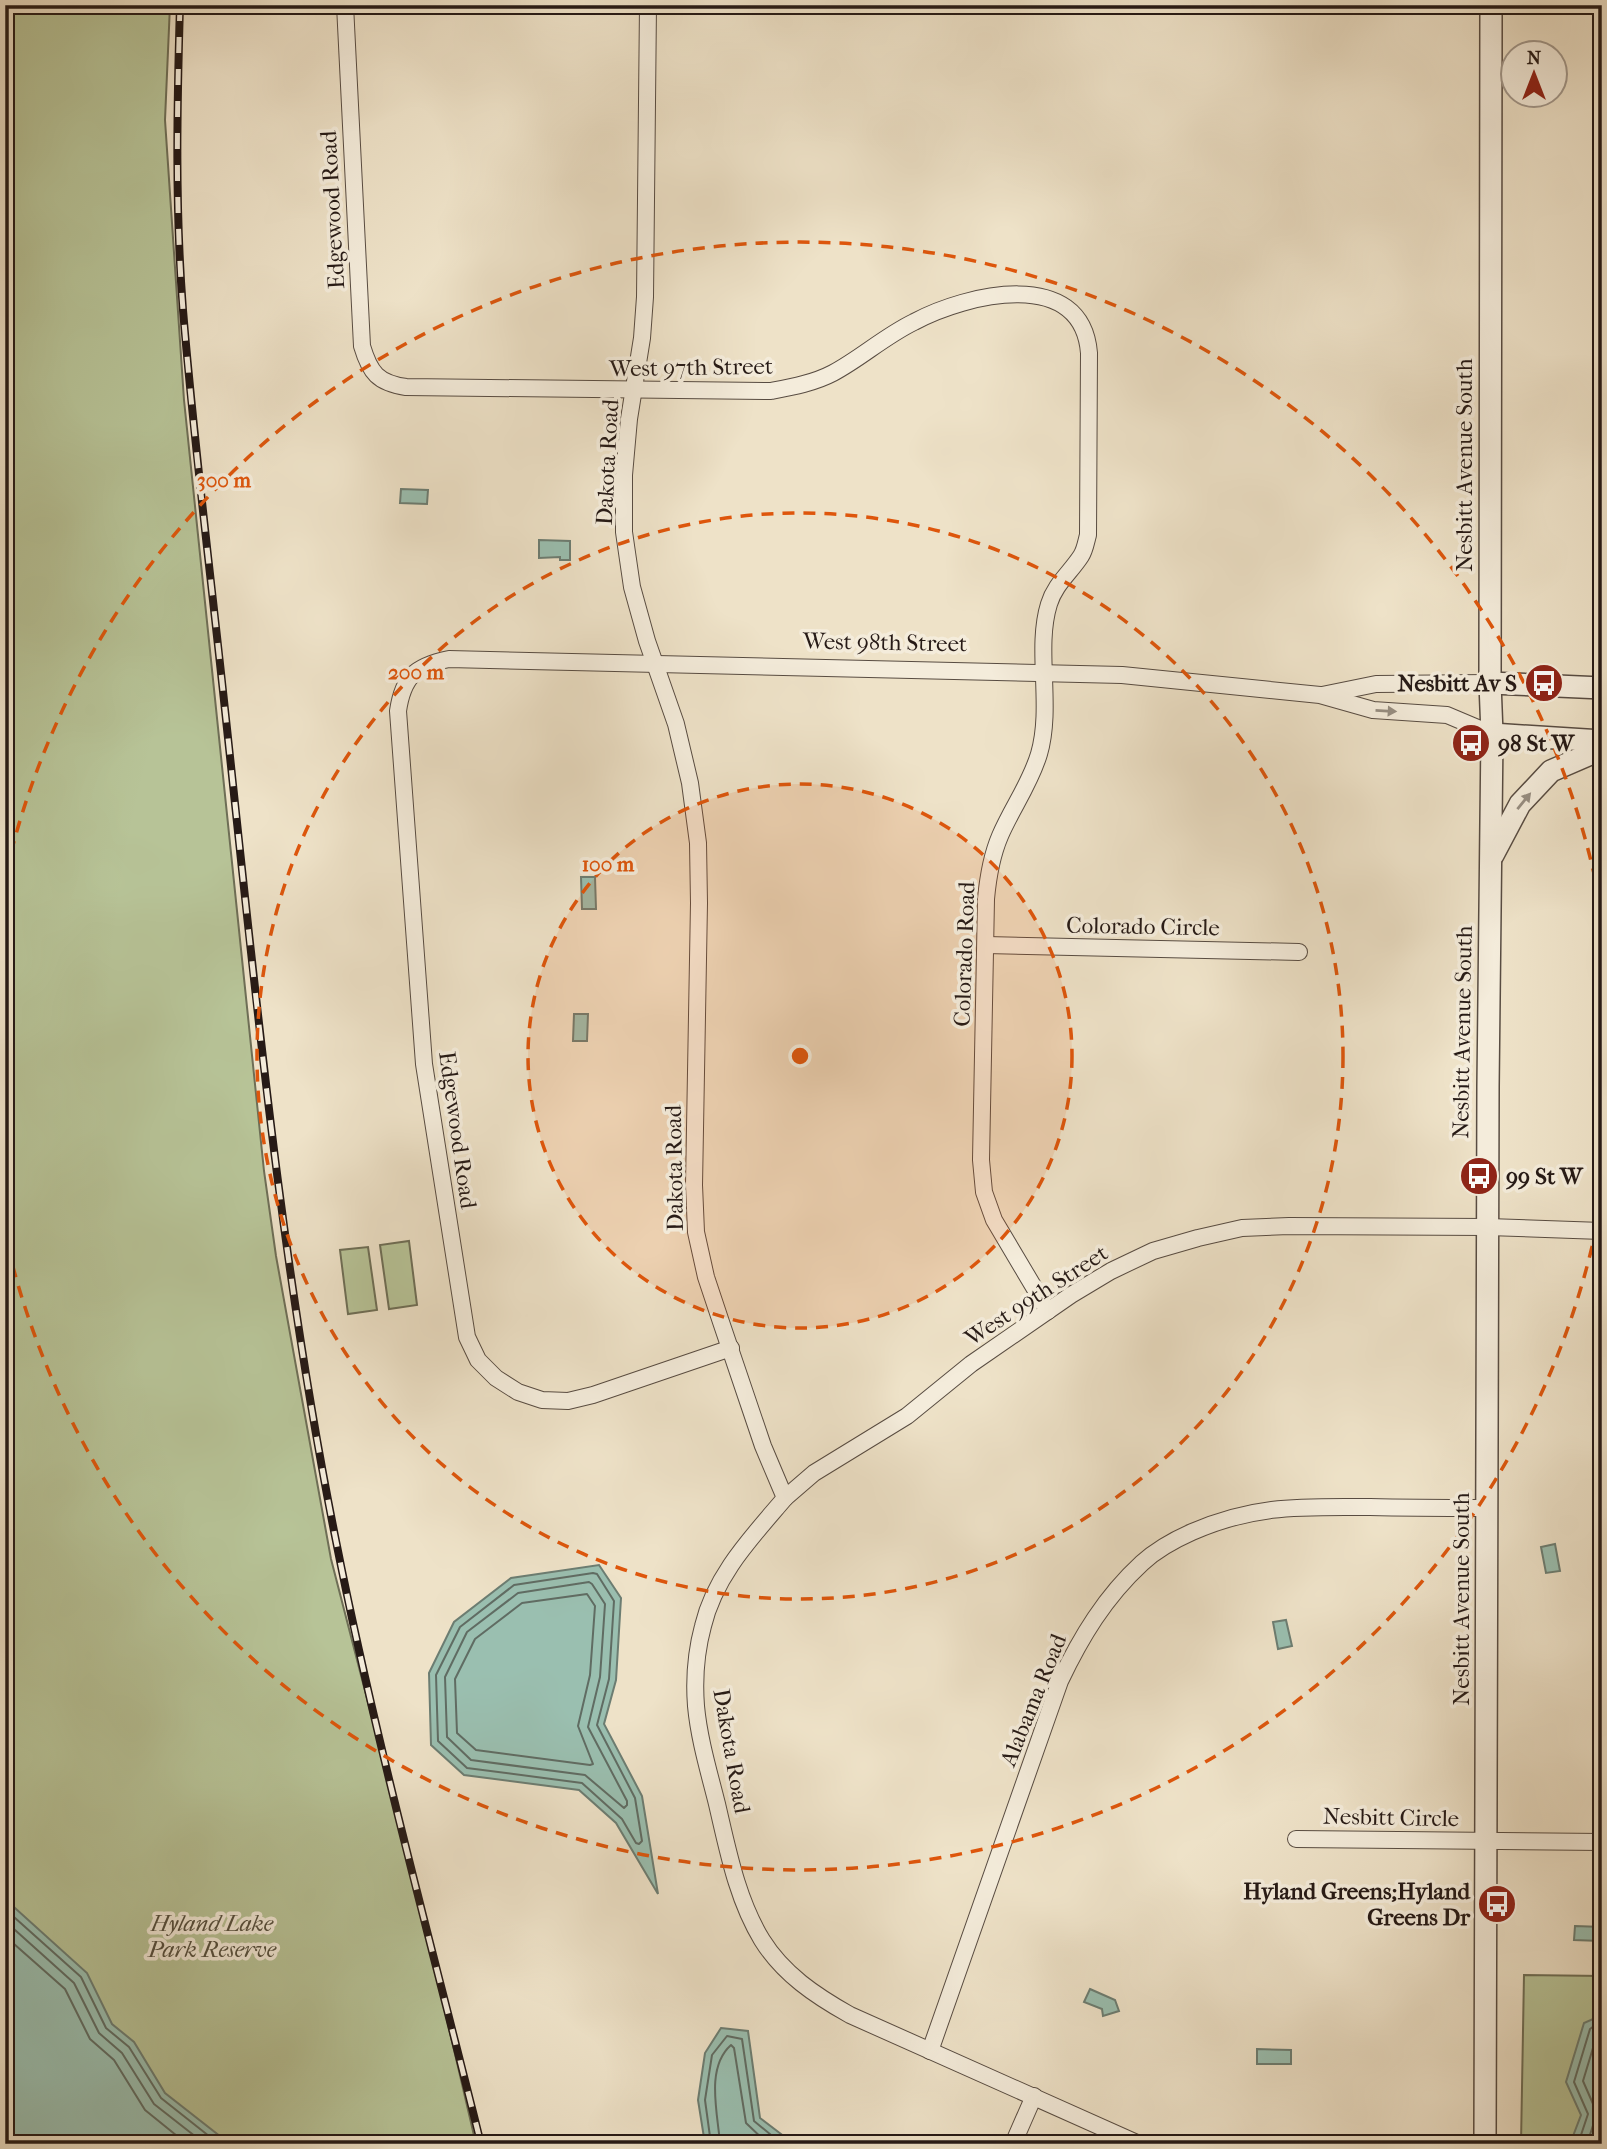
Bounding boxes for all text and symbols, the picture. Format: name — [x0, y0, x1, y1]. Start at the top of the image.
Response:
north arrow — [1498, 38, 1568, 108]
text: N — [1527, 47, 1542, 69]
street label: Edgewood Road — [315, 130, 350, 290]
street label: West 97th Street — [608, 353, 773, 382]
street label: Nesbitt Avenue South — [1451, 358, 1478, 572]
street label: Dakota Road — [591, 398, 624, 526]
text: 300 m — [197, 468, 251, 492]
street label: West 98th Street — [802, 628, 967, 657]
text: 200 m — [388, 660, 445, 684]
bus stop icon: Nesbitt Av S — [1523, 662, 1565, 704]
place label: Nesbitt Av S — [1397, 670, 1517, 697]
one-way arrow — [1375, 706, 1397, 717]
bus stop icon: 98 St W — [1450, 722, 1492, 764]
place label: 98 St W — [1497, 730, 1576, 757]
one-way arrow — [1516, 793, 1531, 811]
text: 100 m — [582, 852, 635, 876]
street label: Colorado Road — [948, 880, 981, 1027]
street label: Colorado Circle — [1066, 912, 1220, 941]
street label: Nesbitt Avenue South — [1447, 925, 1478, 1139]
centre of rings — [788, 1044, 812, 1068]
street label: Edgewood Road — [433, 1050, 482, 1211]
street label: Dakota Road — [660, 1104, 689, 1231]
bus stop icon: 99 St W — [1458, 1155, 1500, 1197]
place label: 99 St W — [1505, 1163, 1584, 1190]
street label: West 99th Street — [959, 1239, 1113, 1352]
street label: Nesbitt Avenue South — [1448, 1492, 1475, 1706]
street label: Alabama Road — [994, 1630, 1072, 1771]
street label: Dakota Road — [707, 1687, 756, 1816]
street label: Nesbitt Circle — [1323, 1803, 1459, 1832]
place label: Hyland Greens;Hyland Greens Dr — [1243, 1878, 1471, 1931]
bus stop icon: Hyland Greens;Hyland Greens Dr — [1476, 1883, 1518, 1925]
park label: Hyland Lake Park Reserve — [147, 1910, 277, 1963]

